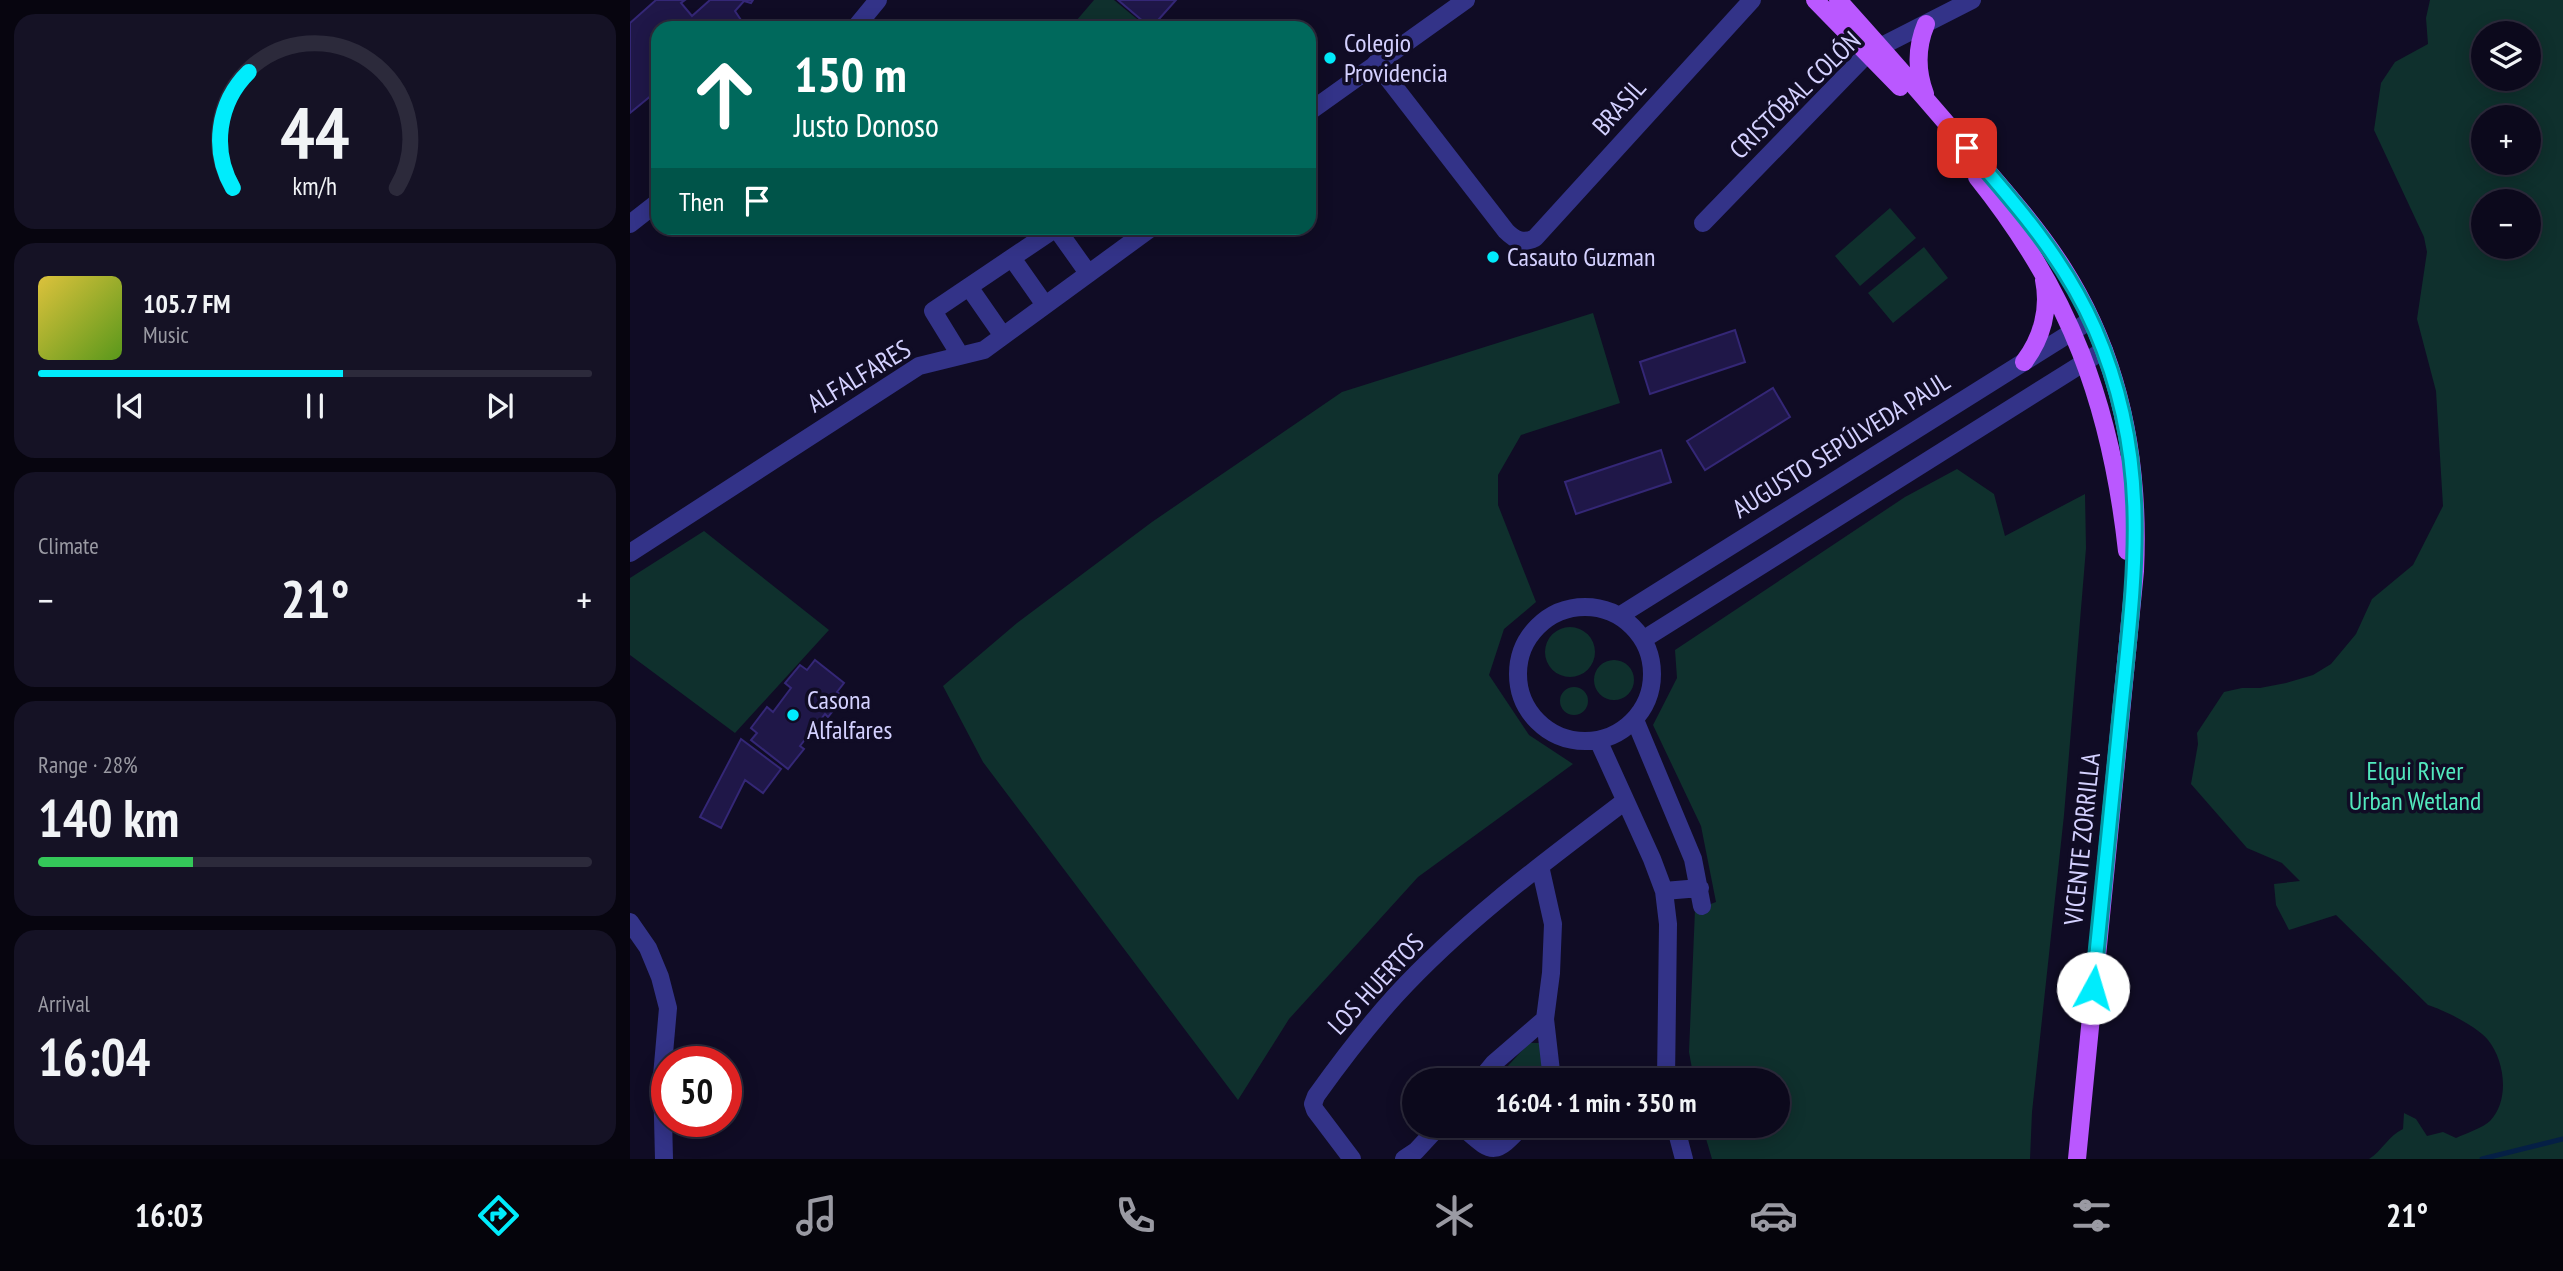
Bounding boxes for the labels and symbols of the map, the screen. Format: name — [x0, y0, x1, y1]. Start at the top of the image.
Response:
street label: CRISTÓBAL COLÓN — [1722, 24, 1867, 165]
place label: Colegio Providencia — [1344, 26, 1448, 89]
marker: Colegio Providencia — [1322, 50, 1338, 66]
street label: BRASIL — [1585, 72, 1653, 142]
pin — [1937, 118, 1997, 178]
place label: Casauto Guzman — [1507, 240, 1655, 273]
marker: Casauto Guzman — [1485, 249, 1501, 265]
street label: ALFALFARES — [801, 332, 916, 419]
street label: AUGUSTO SEPÚLVEDA PAUL — [1726, 364, 1956, 525]
place label: Casona Alfalfares — [807, 683, 892, 746]
marker: Casona Alfalfares — [785, 707, 801, 723]
street label: VICENTE ZORRILLA — [2056, 750, 2107, 928]
park label: Elqui River Urban Wetland — [2349, 754, 2481, 817]
street label: LOS HUERTOS — [1321, 926, 1431, 1041]
position arrow — [2056, 951, 2130, 1025]
speed limit sign: 50 — [651, 1046, 742, 1137]

